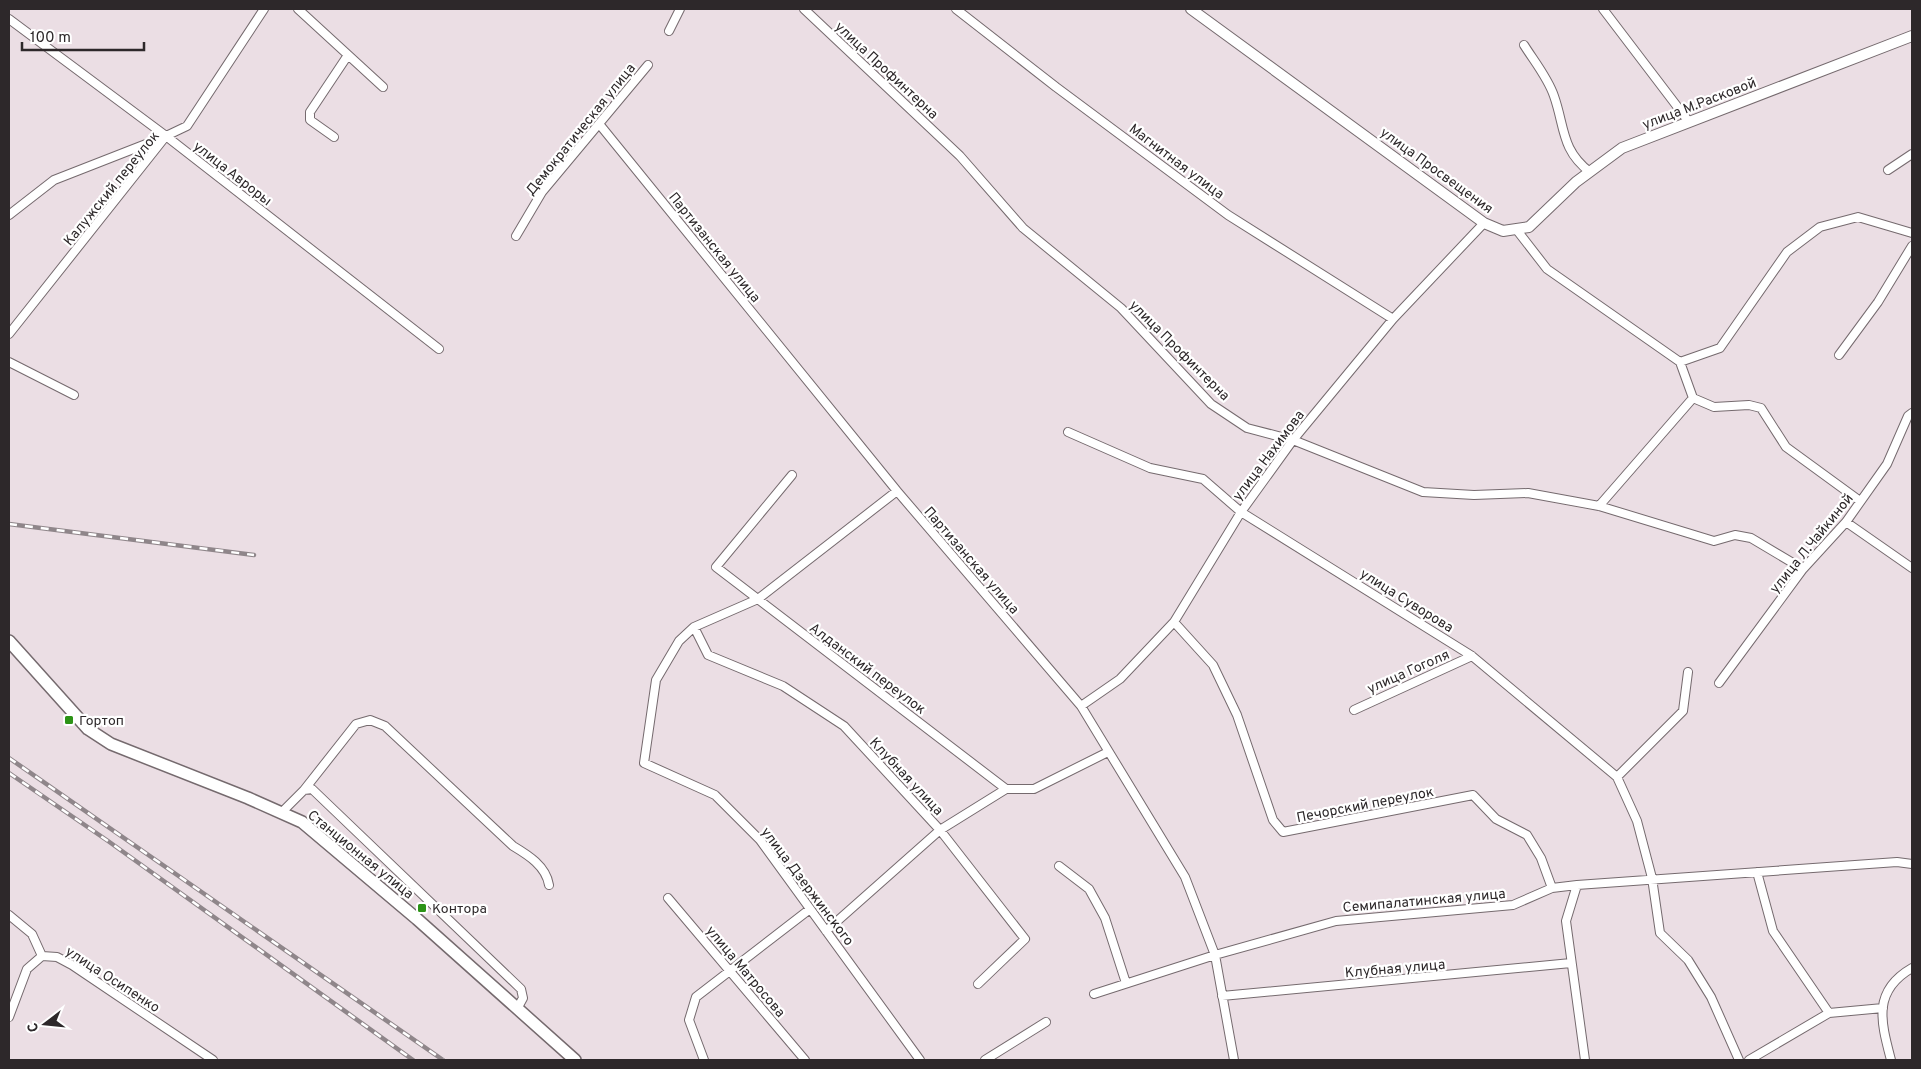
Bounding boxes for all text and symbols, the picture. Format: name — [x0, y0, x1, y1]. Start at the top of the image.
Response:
street label: улица Профинтерна — [831, 19, 941, 123]
scale bar — [22, 20, 145, 52]
text: 100 m — [30, 29, 71, 48]
street label: Демократическая улица — [523, 60, 640, 199]
street label: улица М.Расковой — [1640, 75, 1759, 134]
street label: Магнитная улица — [1125, 121, 1227, 203]
street label: улица Просвещения — [1376, 124, 1496, 218]
street label: Калужский переулок — [61, 128, 164, 250]
street label: улица Авроры — [189, 138, 275, 210]
street label: Партизанская улица — [664, 190, 763, 306]
street label: улица Профинтерна — [1125, 297, 1233, 405]
street label: улица Нахимова — [1230, 407, 1309, 504]
street label: улица Л.Чайкиной — [1767, 491, 1858, 597]
street label: Партизанская улица — [920, 504, 1022, 618]
street label: улица Суворова — [1356, 566, 1456, 637]
street label: Алданский переулок — [805, 620, 929, 719]
street label: улица Гоголя — [1365, 647, 1452, 698]
place label: Гортоп — [79, 713, 124, 730]
marker: Гортоп — [63, 714, 75, 726]
street label: Клубная улица — [865, 734, 946, 820]
street label: Печорский переулок — [1295, 784, 1435, 827]
street label: Станционная улица — [304, 807, 417, 903]
street label: улица Дзержинского — [757, 824, 857, 950]
street label: Семипалатинская улица — [1342, 886, 1506, 917]
place label: Контора — [432, 901, 487, 918]
marker: Контора — [416, 902, 428, 914]
street label: улица Матросова — [702, 923, 788, 1021]
street label: улица Осипенко — [62, 943, 163, 1017]
street label: Клубная улица — [1344, 957, 1446, 982]
north arrow — [20, 999, 70, 1049]
text: С — [25, 1020, 43, 1034]

